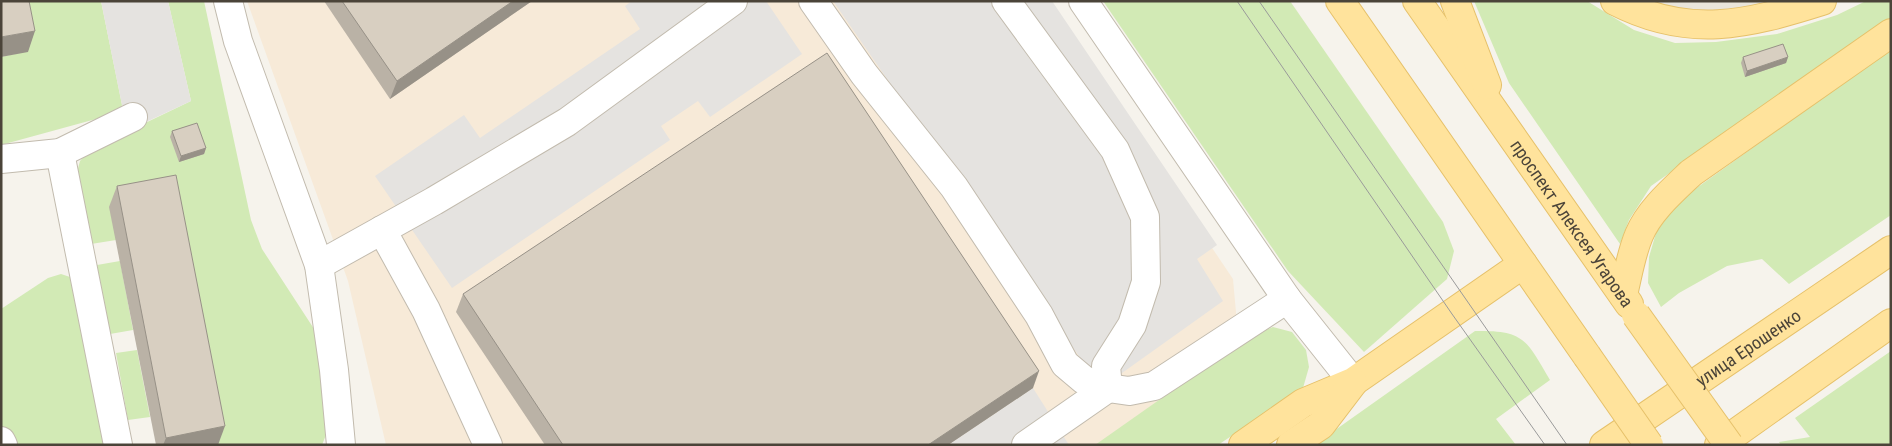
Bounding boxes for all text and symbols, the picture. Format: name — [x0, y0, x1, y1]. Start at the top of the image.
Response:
street label: проспект Алексея Угарова — [1507, 135, 1638, 311]
street label: улица Ерошенко — [1691, 304, 1804, 390]

